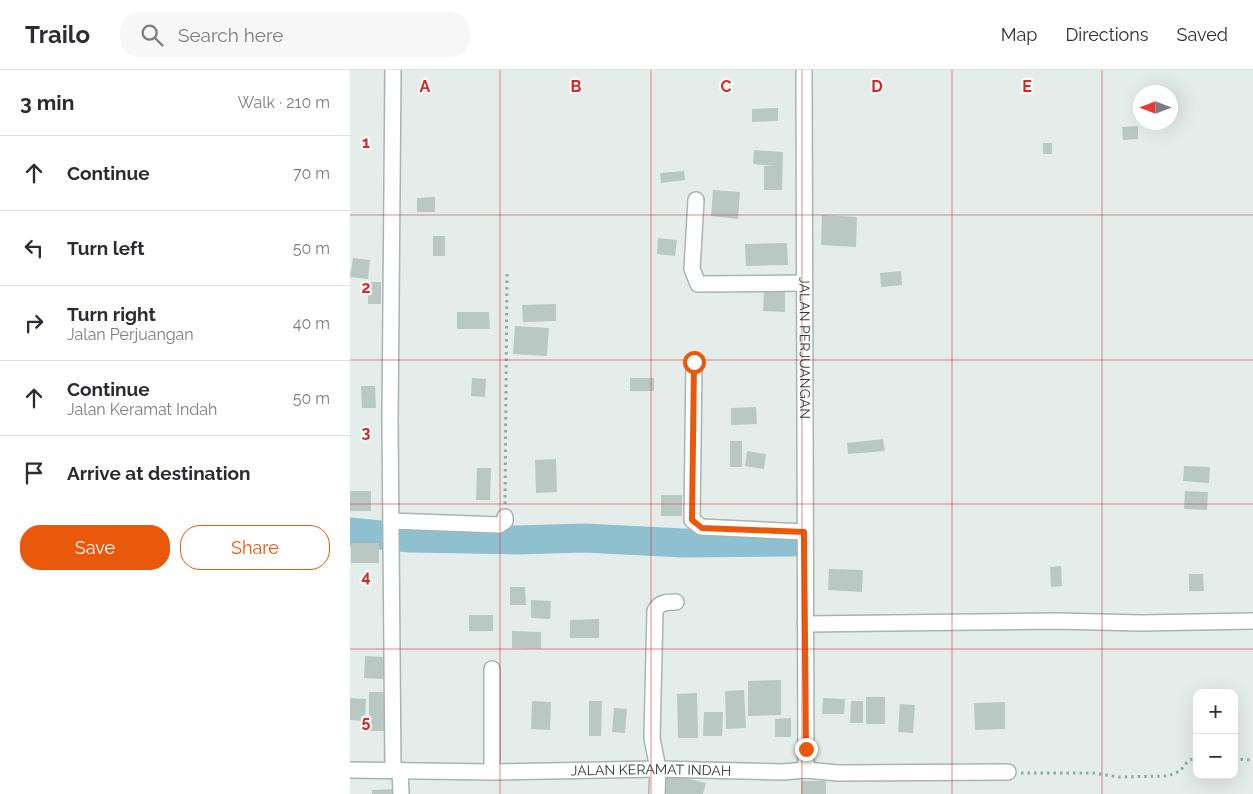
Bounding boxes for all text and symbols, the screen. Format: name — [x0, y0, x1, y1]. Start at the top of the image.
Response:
search box — [120, 12, 470, 57]
text: Trailo — [25, 20, 90, 49]
icon: search — [138, 21, 166, 49]
text: Search here — [178, 24, 283, 46]
text: Map — [1001, 24, 1037, 45]
text: Directions — [1065, 24, 1149, 45]
text: Saved — [1177, 24, 1228, 45]
text: A — [420, 77, 431, 96]
text: B — [571, 77, 582, 96]
text: C — [721, 77, 732, 96]
text: D — [871, 77, 883, 96]
text: E — [1022, 77, 1032, 96]
north arrow — [1133, 85, 1178, 130]
text: 3 min — [20, 90, 74, 115]
text: Walk · 210 m — [238, 93, 330, 112]
text: 1 — [362, 133, 370, 152]
icon: ahead — [20, 159, 48, 187]
text: Continue — [67, 162, 150, 184]
text: 70 m — [293, 164, 330, 183]
icon: left — [20, 234, 48, 262]
text: Turn left — [67, 237, 144, 259]
text: 50 m — [293, 239, 330, 258]
street label: JALAN PERJUANGAN — [797, 277, 813, 419]
text: 2 — [361, 278, 371, 297]
text: Turn right — [67, 303, 156, 325]
icon: right — [20, 309, 48, 337]
text: 40 m — [293, 314, 330, 333]
text: Jalan Perjuangan — [67, 325, 194, 344]
route start — [683, 351, 706, 374]
text: Continue — [67, 378, 150, 400]
icon: ahead — [20, 384, 48, 412]
text: 50 m — [293, 389, 330, 408]
text: Jalan Keramat Indah — [67, 400, 217, 419]
text: 3 — [362, 423, 371, 442]
icon: arrive — [20, 459, 48, 487]
text: Arrive at destination — [67, 462, 251, 484]
button: Save — [20, 525, 170, 570]
button: Share — [180, 525, 330, 570]
text: 4 — [361, 567, 371, 586]
map controls — [1193, 689, 1238, 779]
button: + — [1193, 689, 1238, 734]
text: 5 — [362, 712, 371, 731]
button: − — [1193, 734, 1238, 779]
route end — [795, 738, 818, 761]
street label: JALAN KERAMAT INDAH — [571, 761, 731, 779]

